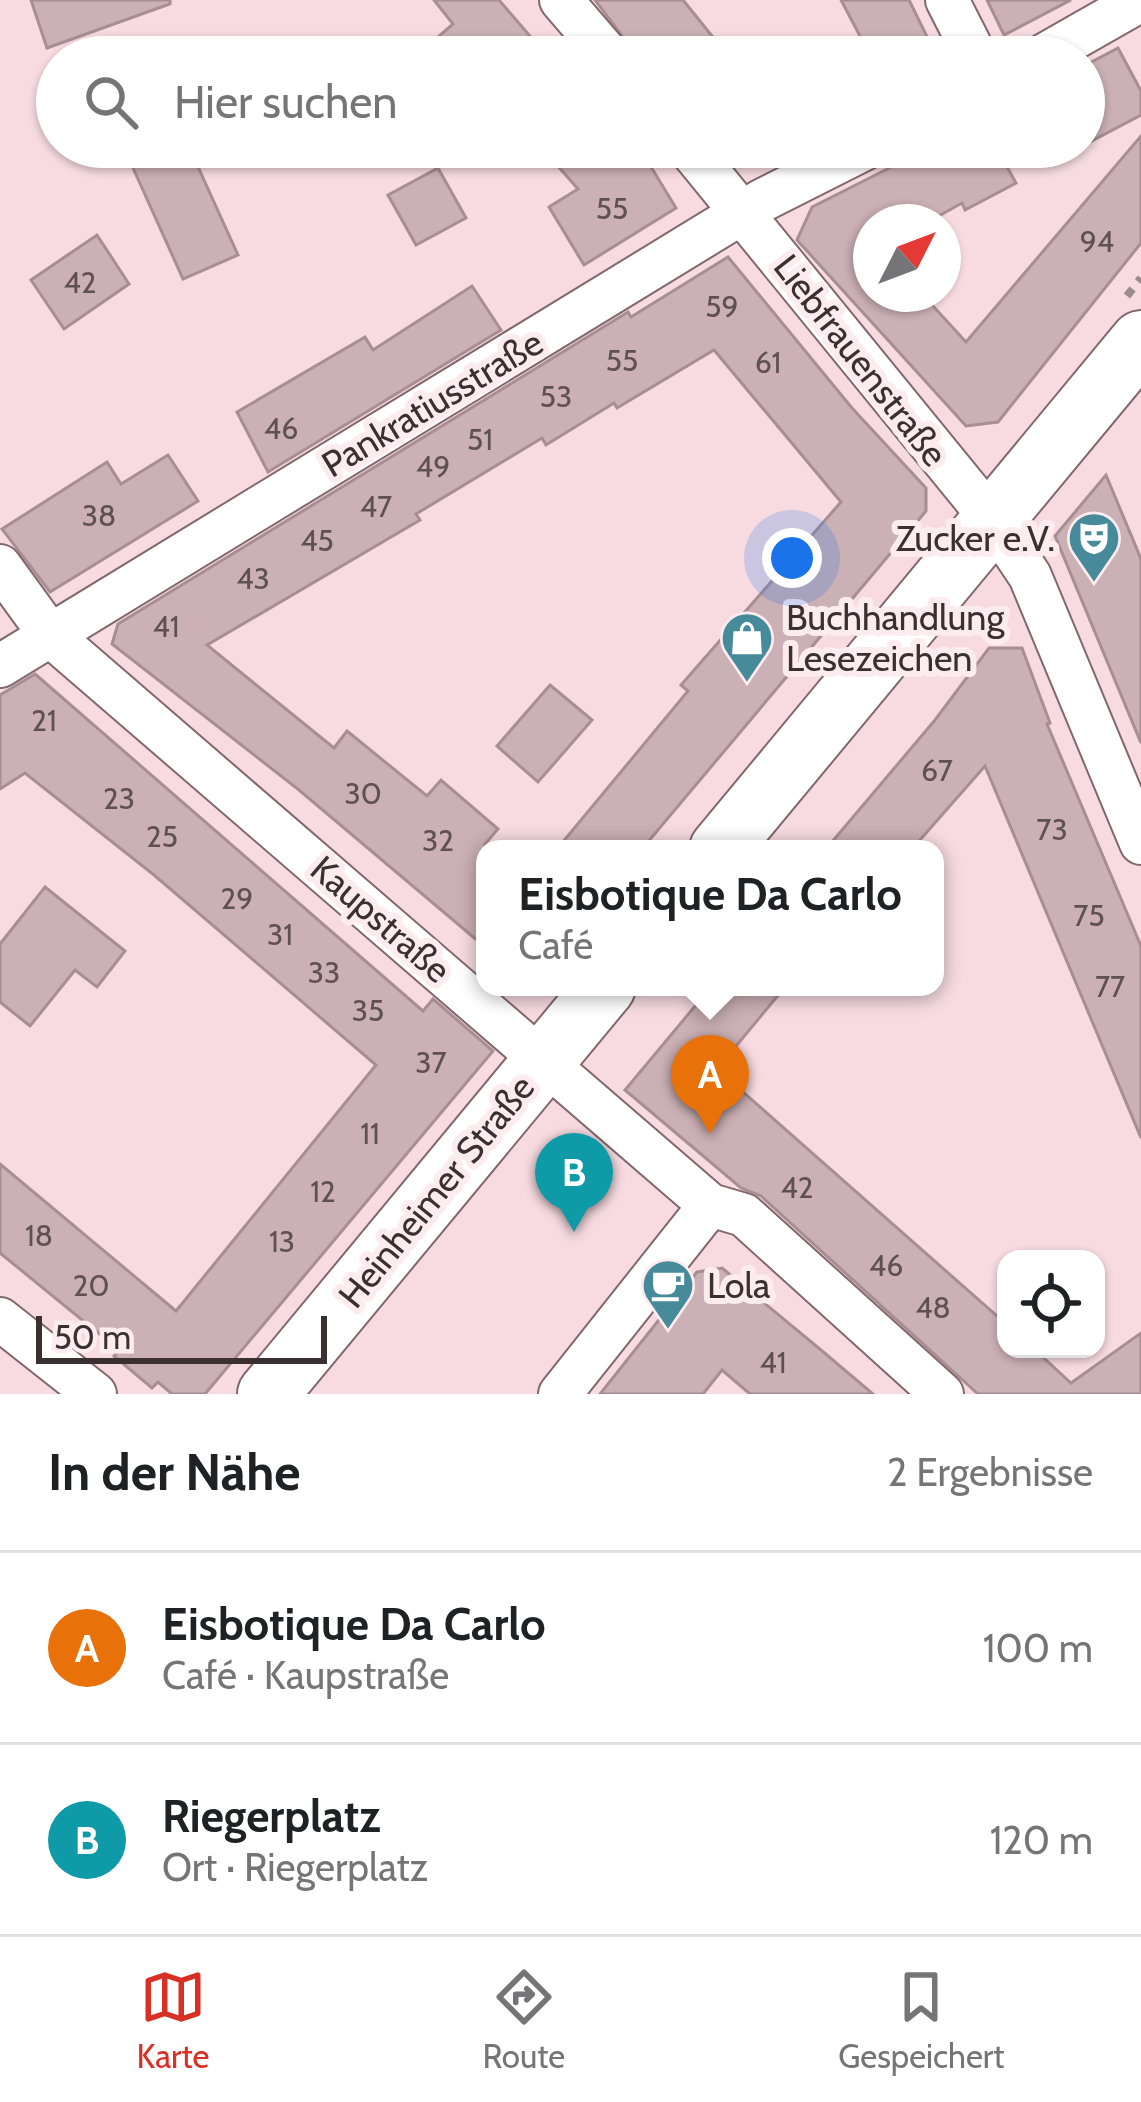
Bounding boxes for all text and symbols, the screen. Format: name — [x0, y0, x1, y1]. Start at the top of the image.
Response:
search box — [36, 36, 1105, 168]
icon: search — [78, 69, 144, 135]
text: Hier suchen — [174, 75, 398, 129]
house number: 55 — [596, 190, 628, 227]
north arrow — [853, 204, 961, 312]
house number: 94 — [1080, 223, 1114, 260]
street label: Liebfrauenstraße — [765, 246, 957, 474]
house number: 42 — [63, 264, 97, 301]
house number: 59 — [705, 288, 739, 325]
street label: Pankratiusstraße — [314, 320, 550, 486]
house number: 55 — [606, 342, 638, 379]
house number: 61 — [755, 344, 781, 381]
house number: 53 — [540, 378, 572, 415]
house number: 46 — [264, 410, 298, 447]
house number: 51 — [467, 421, 493, 458]
house number: 49 — [416, 448, 450, 485]
house number: 47 — [360, 488, 392, 525]
house number: 38 — [82, 497, 116, 534]
theatre icon: Zucker e.V. — [1066, 510, 1122, 584]
place label: Zucker e.V. — [896, 516, 1055, 560]
house number: 45 — [300, 522, 334, 559]
your location — [762, 528, 822, 588]
house number: 43 — [236, 560, 270, 597]
place label: Buchhandlung Lesezeichen — [786, 595, 1005, 680]
house number: 41 — [152, 608, 180, 645]
shop icon: Buchhandlung Lesezeichen — [719, 610, 775, 684]
house number: 21 — [31, 702, 57, 739]
house number: 67 — [921, 752, 953, 789]
house number: 30 — [344, 775, 382, 812]
house number: 23 — [103, 780, 135, 817]
house number: 73 — [1036, 811, 1068, 848]
house number: 25 — [146, 818, 178, 855]
house number: 32 — [422, 822, 454, 859]
popup — [476, 840, 944, 996]
street label: Kaupstraße — [302, 846, 460, 992]
text: Eisbotique Da Carlo — [518, 867, 902, 921]
house number: 29 — [221, 880, 253, 917]
house number: 75 — [1073, 897, 1105, 934]
house number: 31 — [267, 916, 293, 953]
text: Café — [518, 921, 593, 969]
house number: 33 — [308, 954, 340, 991]
house number: 77 — [1095, 968, 1125, 1005]
house number: 35 — [352, 992, 384, 1029]
pin: A — [671, 1035, 749, 1134]
house number: 37 — [415, 1044, 447, 1081]
street label: Heinheimer Straße — [329, 1066, 543, 1316]
house number: 11 — [360, 1115, 380, 1152]
pin: B — [535, 1133, 613, 1232]
house number: 42 — [780, 1169, 814, 1206]
house number: 12 — [310, 1173, 336, 1210]
house number: 18 — [25, 1217, 53, 1254]
house number: 13 — [269, 1223, 295, 1260]
house number: 46 — [869, 1247, 903, 1284]
map controls — [997, 1250, 1105, 1358]
button: locate — [997, 1250, 1105, 1358]
cafe icon: Lola — [640, 1257, 696, 1331]
place label: Lola — [707, 1263, 770, 1307]
house number: 20 — [73, 1267, 109, 1304]
house number: 48 — [915, 1289, 951, 1326]
scale bar — [36, 1310, 327, 1363]
text: 50 m — [54, 1317, 131, 1357]
house number: 41 — [759, 1344, 787, 1381]
text: In der Nähe — [48, 1441, 301, 1503]
text: 2 Ergebnisse — [887, 1448, 1093, 1496]
text: Eisbotique Da Carlo — [162, 1597, 546, 1651]
text: A — [75, 1624, 99, 1672]
text: 100 m — [983, 1624, 1093, 1672]
text: Café · Kaupstraße — [162, 1651, 449, 1699]
text: Riegerplatz — [162, 1789, 381, 1843]
text: B — [75, 1816, 99, 1864]
text: 120 m — [990, 1816, 1093, 1864]
text: Ort · Riegerplatz — [162, 1843, 428, 1891]
tab: Karte — [137, 1964, 209, 2076]
tab: Route — [483, 1964, 565, 2076]
tab: Gespeichert — [838, 1964, 1004, 2076]

